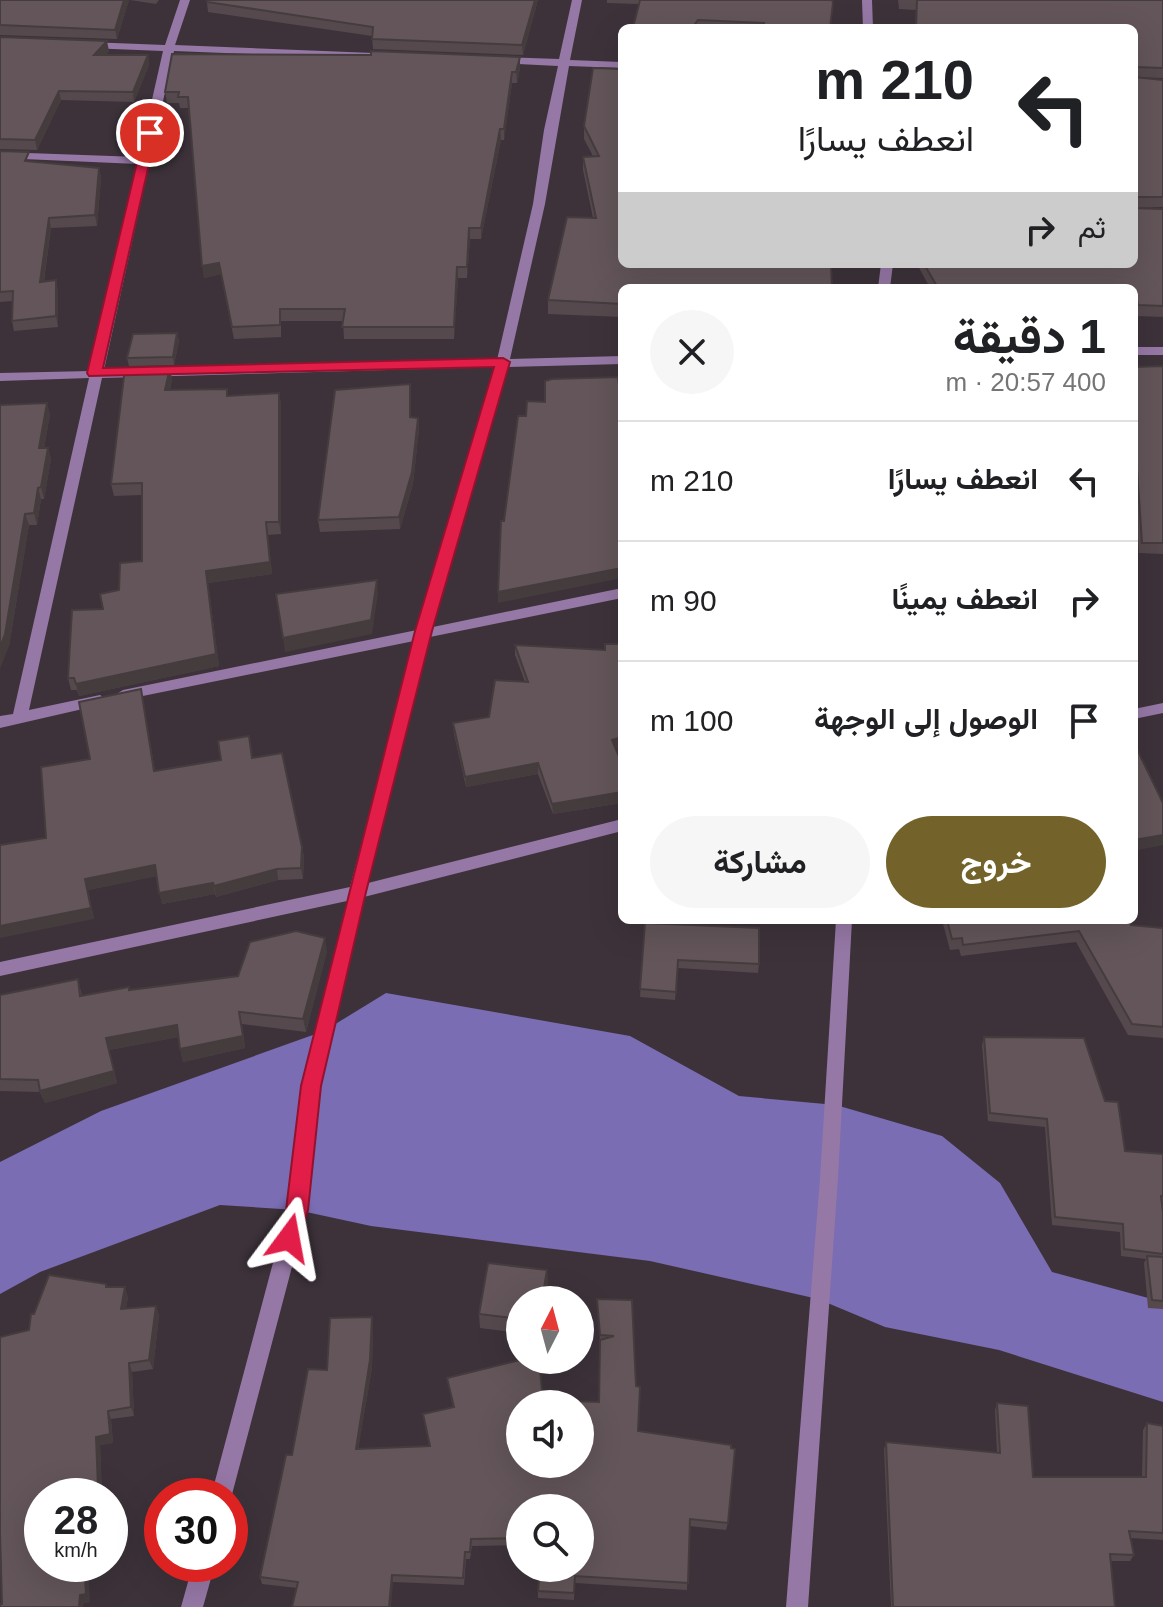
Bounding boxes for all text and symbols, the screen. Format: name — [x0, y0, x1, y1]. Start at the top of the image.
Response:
text: 210 m — [815, 48, 974, 111]
icon: left — [1002, 56, 1106, 160]
pin — [116, 99, 184, 167]
icon: arrive — [128, 111, 172, 155]
text: انعطف يسارًا — [798, 118, 974, 159]
icon: right — [1018, 208, 1062, 252]
text: ثم — [1078, 211, 1106, 244]
button: close — [650, 310, 734, 394]
text: 1 دقيقة — [953, 310, 1106, 363]
text: 400 m · 20:57 — [946, 367, 1106, 397]
icon: left — [1062, 459, 1106, 503]
text: انعطف يسارًا — [888, 462, 1038, 495]
text: 210 m — [650, 464, 733, 497]
icon: right — [1062, 579, 1106, 623]
text: انعطف يمينًا — [891, 582, 1038, 615]
text: 90 m — [650, 584, 717, 617]
icon: arrive — [1062, 699, 1106, 743]
text: الوصول إلى الوجهة — [814, 702, 1038, 735]
text: 100 m — [650, 704, 733, 737]
button: مشاركة — [650, 816, 870, 908]
button: خروج — [886, 816, 1106, 908]
position arrow — [247, 1196, 331, 1280]
north arrow — [506, 1286, 594, 1374]
map controls — [506, 1286, 594, 1582]
button: sound — [506, 1390, 594, 1478]
speed limit sign: 30 — [144, 1478, 248, 1582]
button: search — [506, 1494, 594, 1582]
text: 28 — [54, 1498, 98, 1542]
text: km/h — [54, 1539, 98, 1561]

